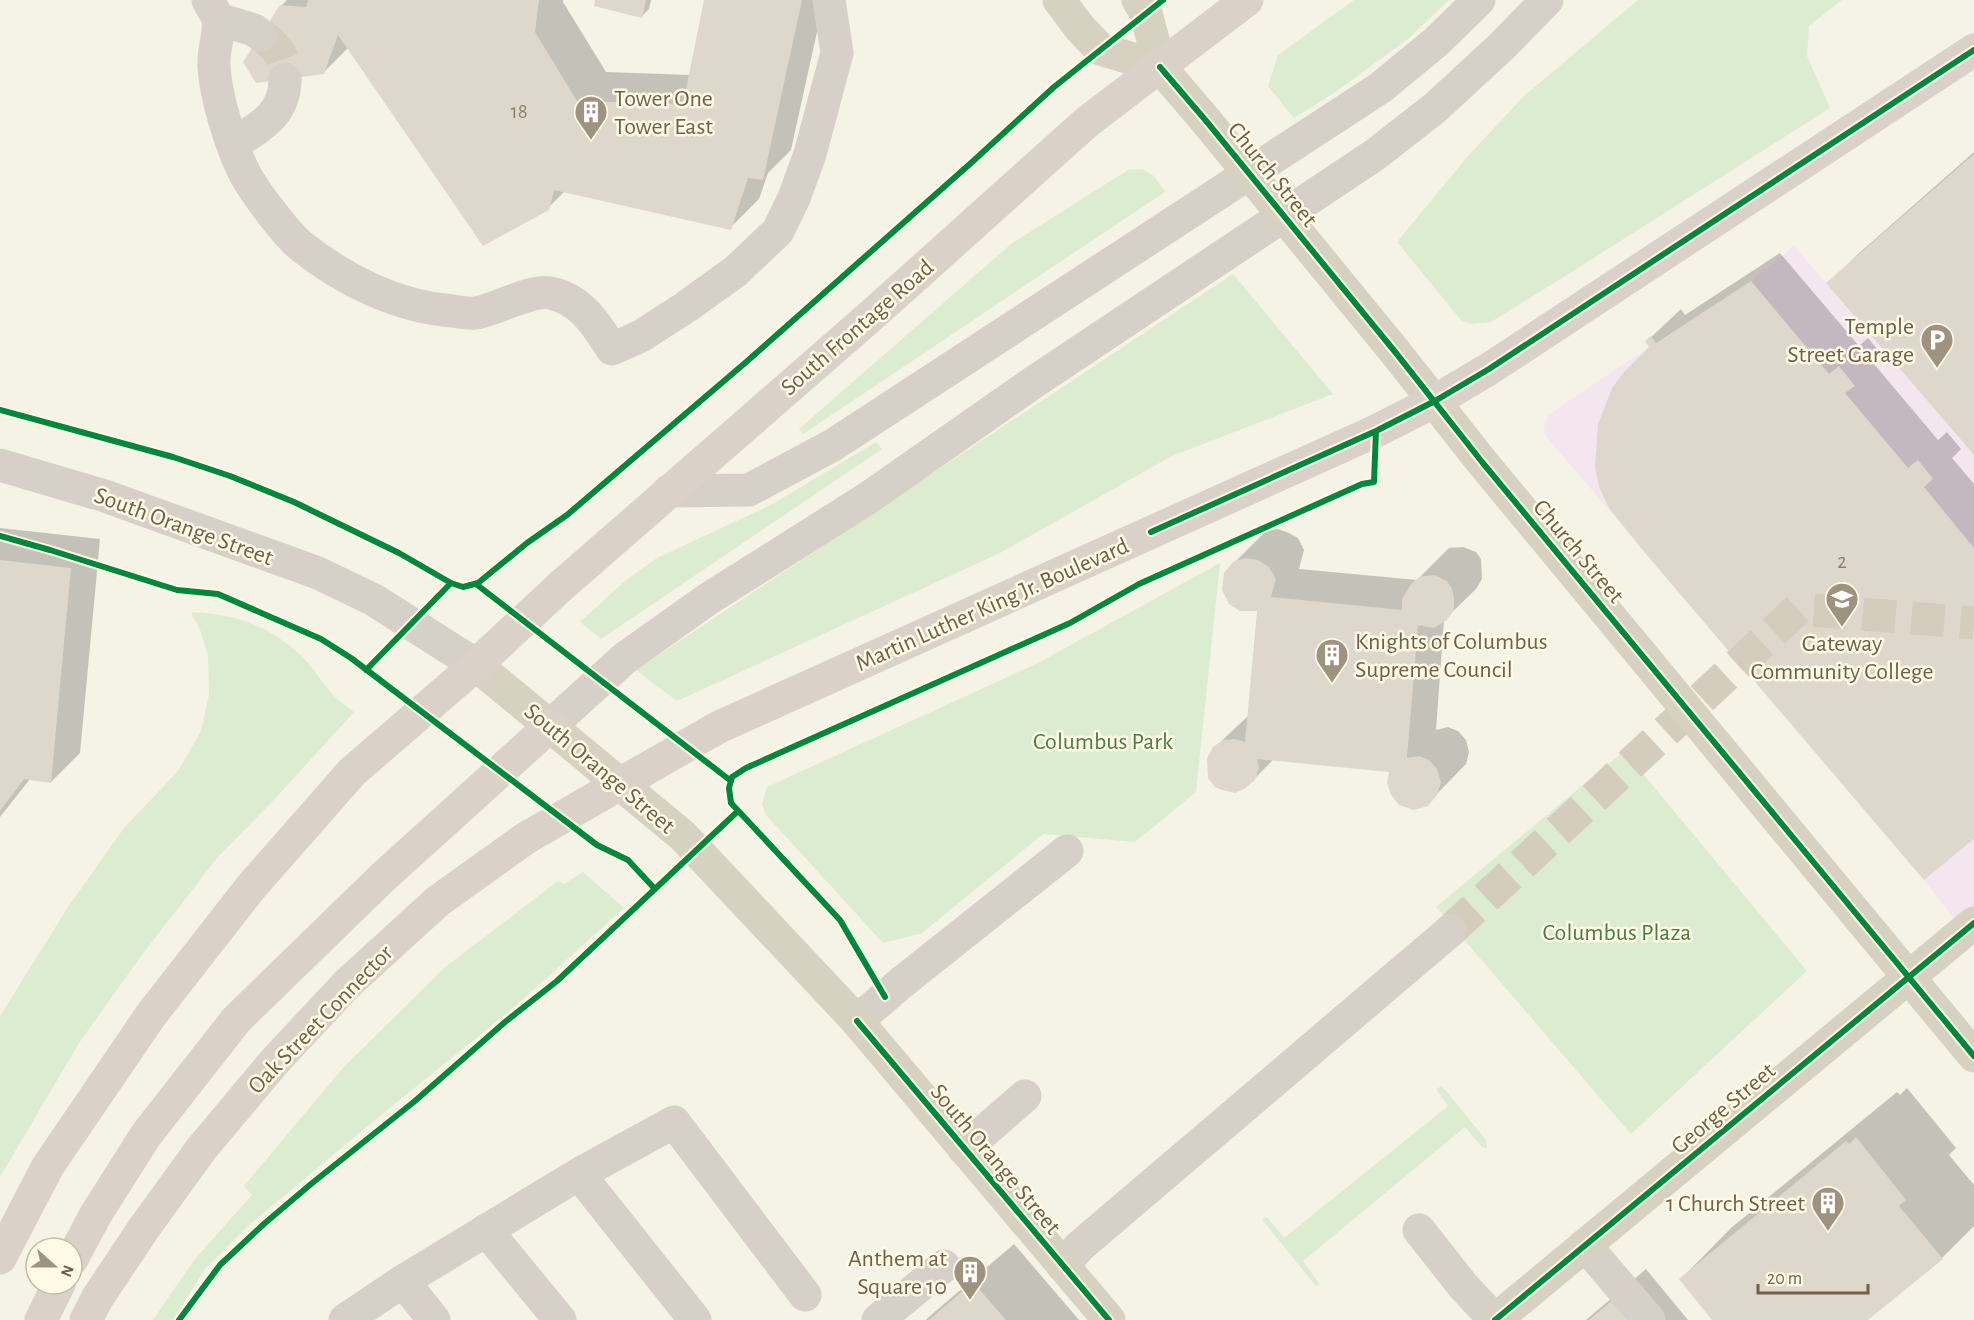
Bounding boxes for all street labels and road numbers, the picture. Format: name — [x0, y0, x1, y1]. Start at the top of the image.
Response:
street label: Church Street — [1223, 118, 1322, 232]
street label: South Frontage Road — [777, 255, 938, 400]
street label: South Orange Street — [91, 483, 276, 571]
street label: Church Street — [1528, 495, 1628, 608]
street label: Martin Luther King Jr. Boulevard — [852, 534, 1132, 676]
street label: South Orange Street — [520, 699, 679, 839]
street label: Oak Street Connector — [244, 940, 398, 1099]
street label: George Street — [1667, 1058, 1780, 1159]
street label: South Orange Street — [926, 1080, 1065, 1240]

